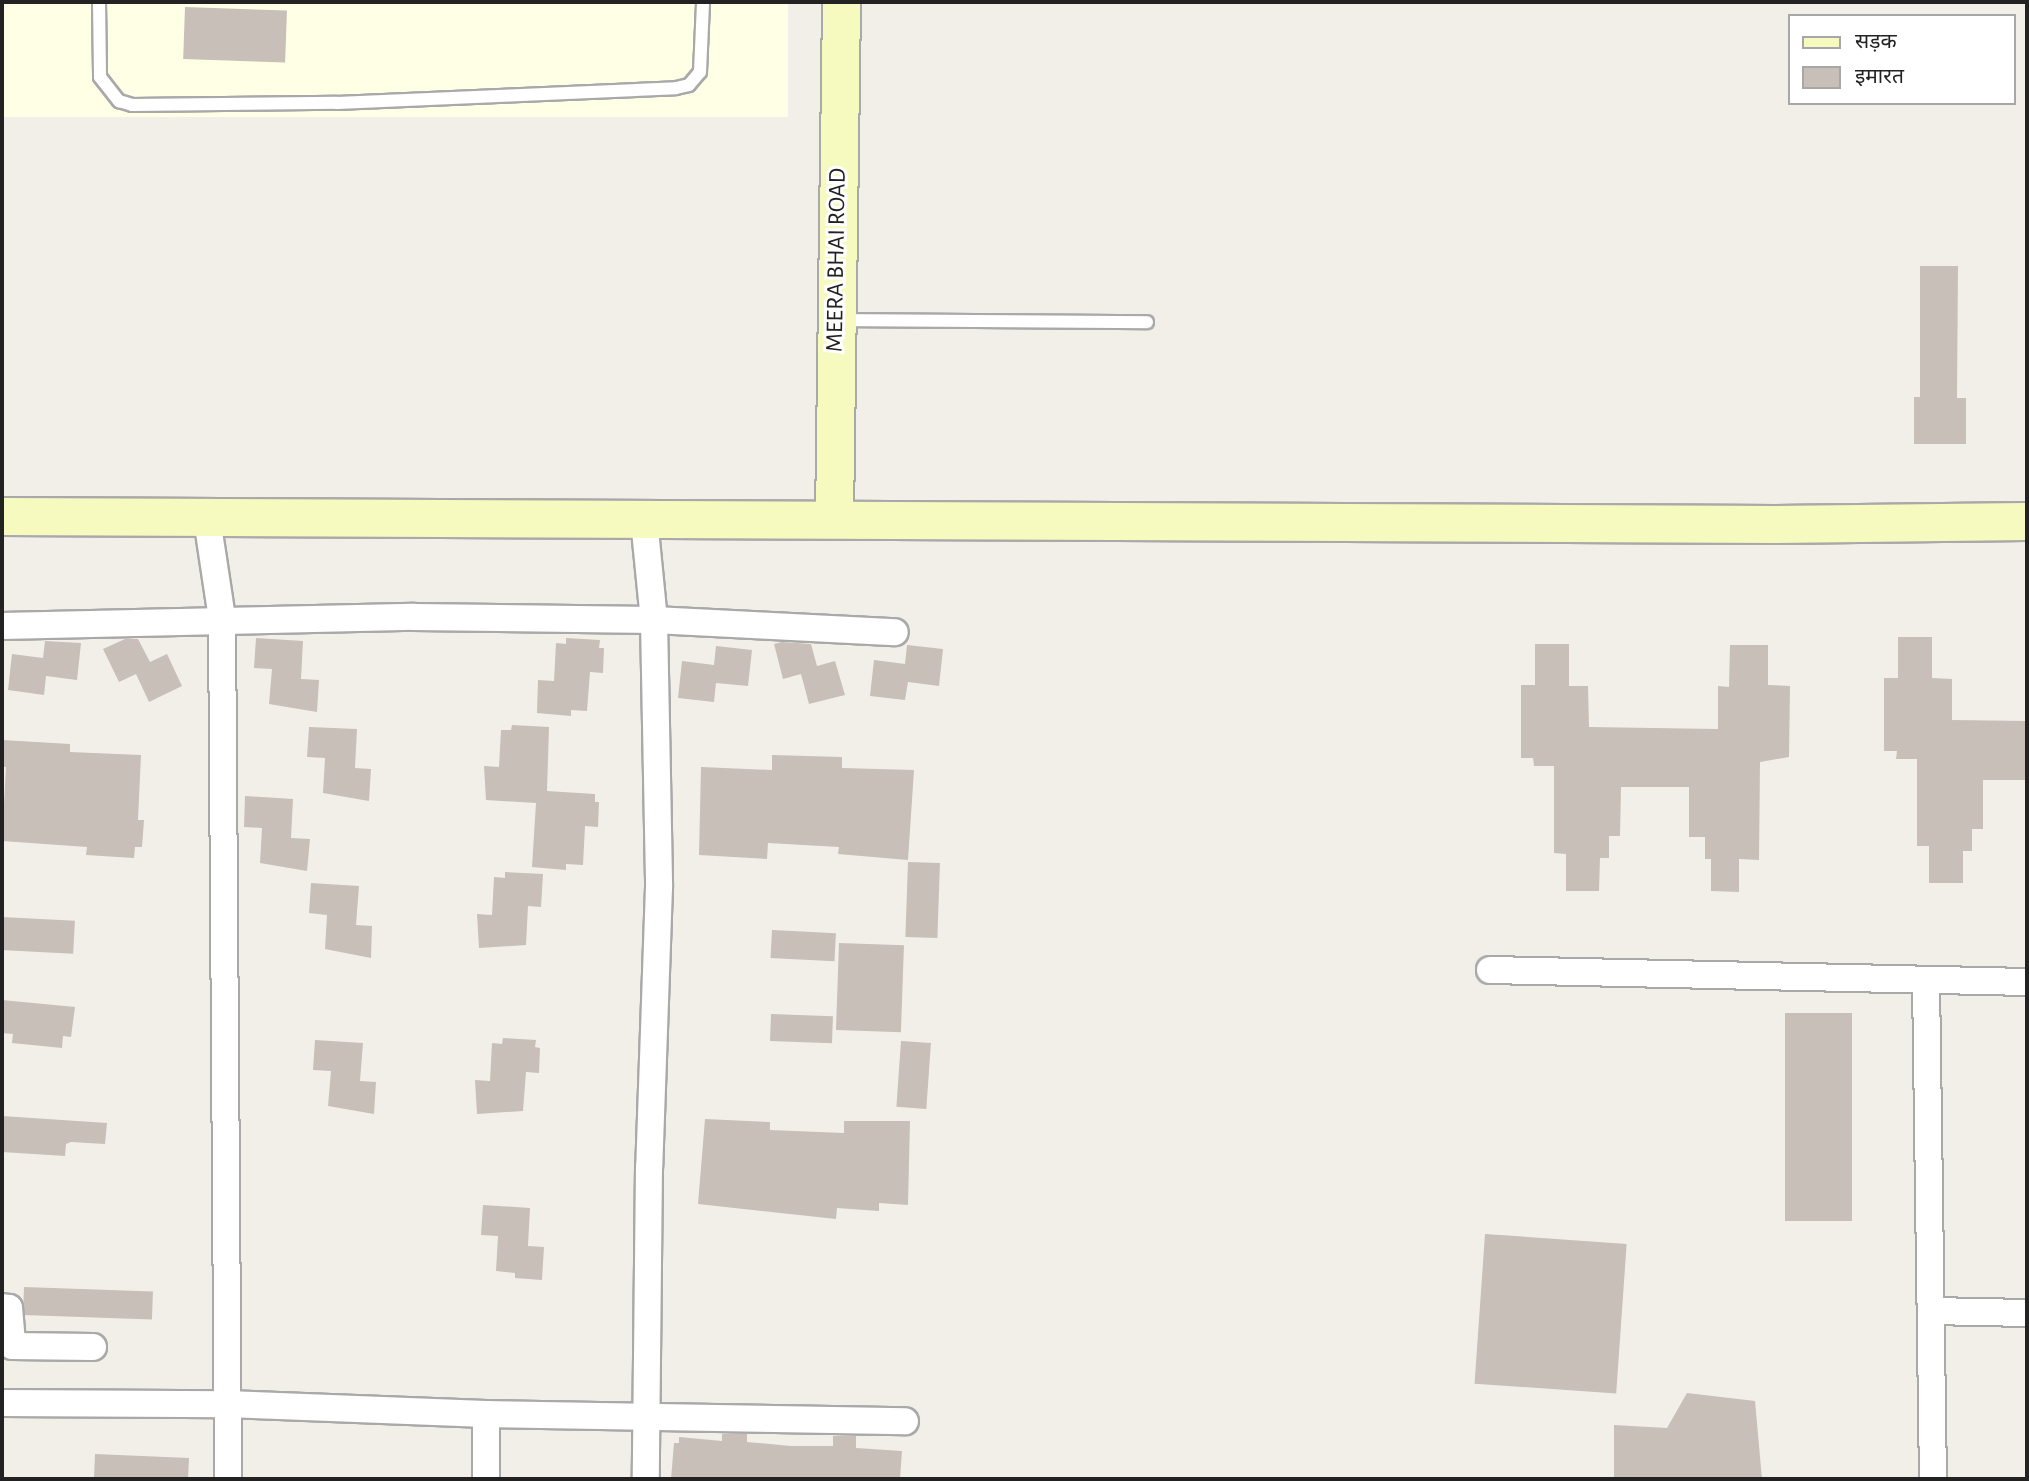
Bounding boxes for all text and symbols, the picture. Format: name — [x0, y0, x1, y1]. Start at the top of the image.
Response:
legend — [1787, 14, 2015, 105]
text: सड़क — [1855, 31, 1897, 52]
text: इमारत — [1855, 66, 1904, 87]
street label: MEERA BHAI ROAD — [821, 168, 853, 352]

